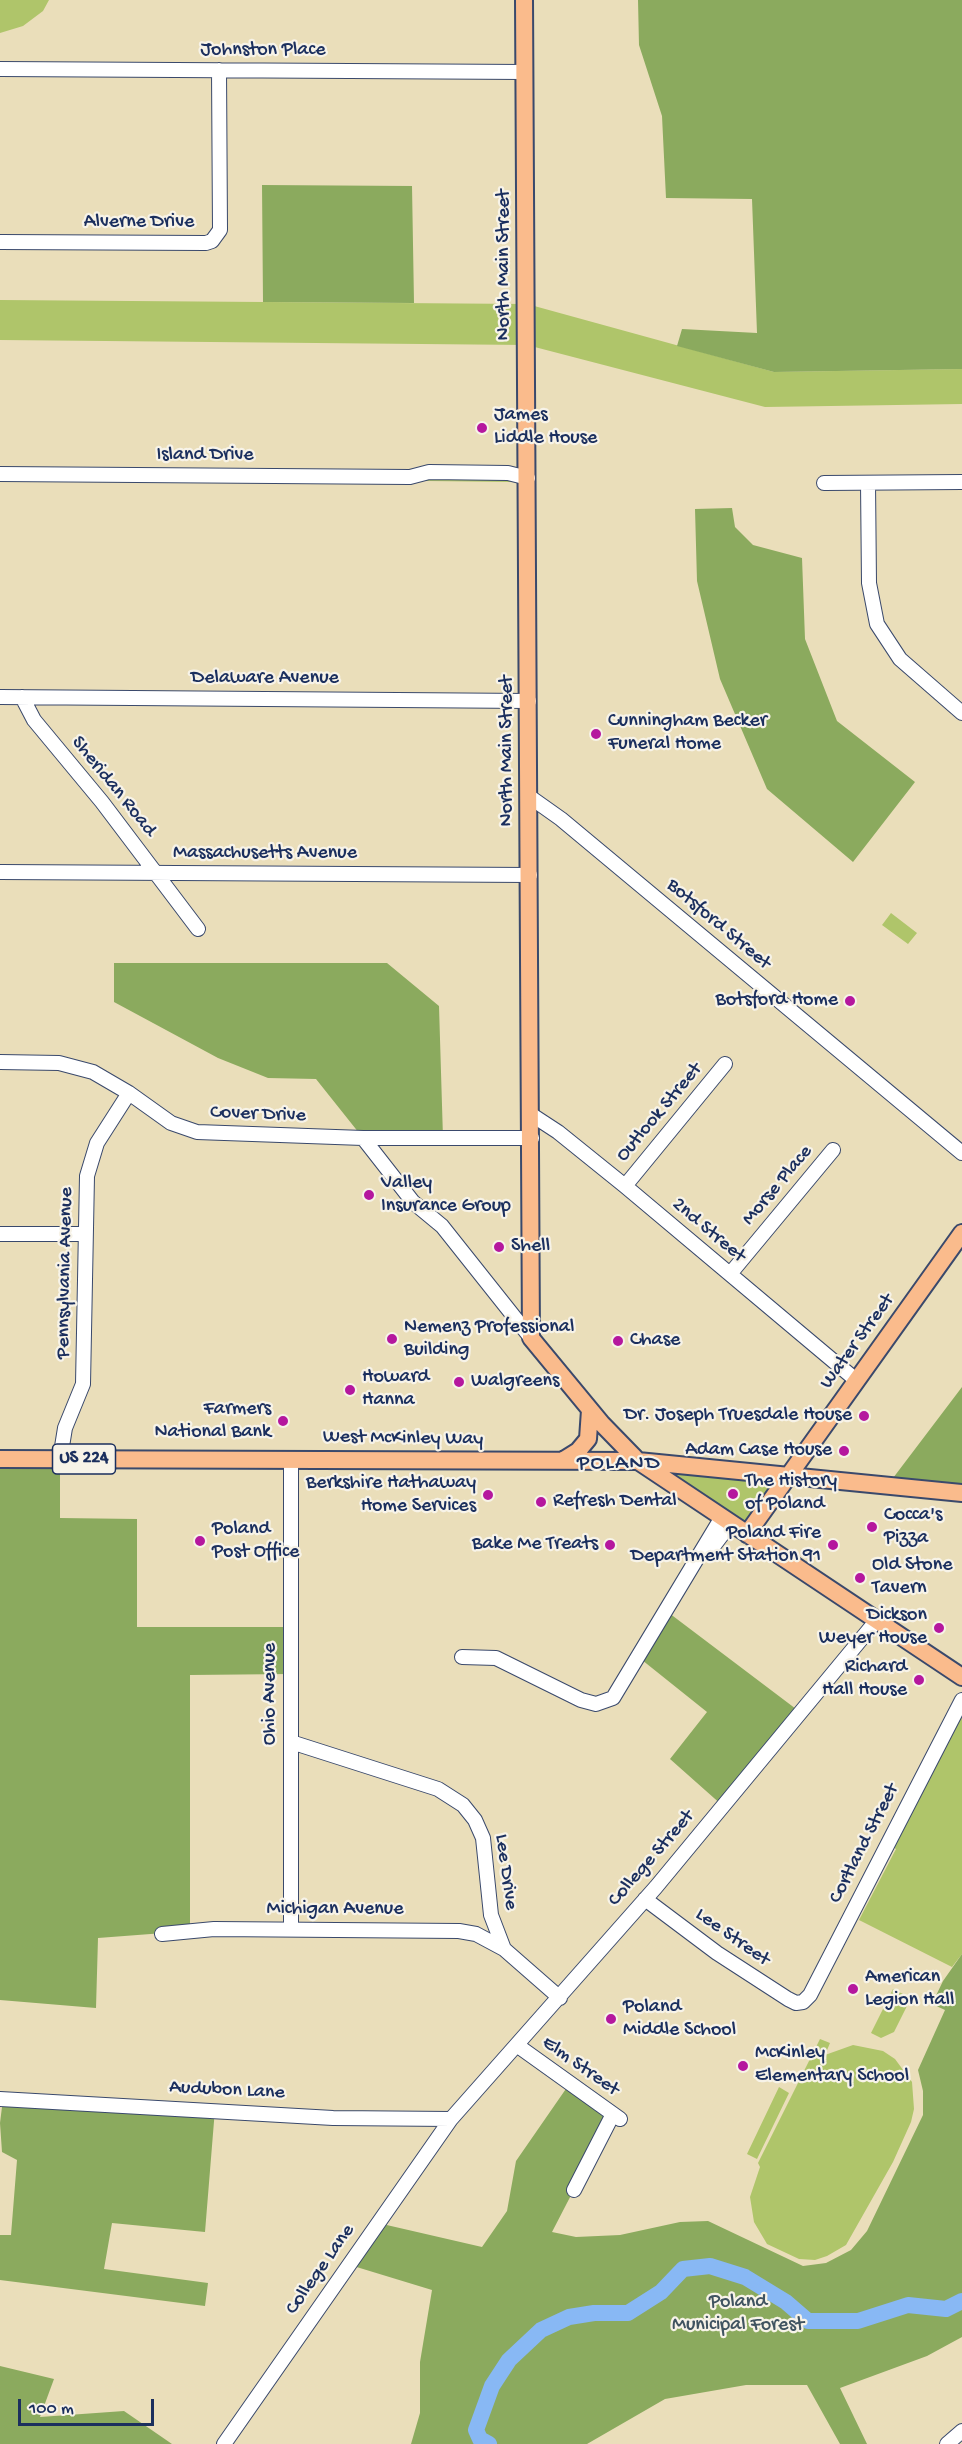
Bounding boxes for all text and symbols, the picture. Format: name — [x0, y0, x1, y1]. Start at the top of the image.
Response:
street label: Johnston Place — [200, 39, 326, 63]
street label: North Main Street — [493, 189, 517, 341]
street label: Alverne Drive — [84, 211, 194, 235]
place label: James Liddle House — [494, 404, 597, 451]
marker: James Liddle House — [475, 421, 489, 435]
street label: Island Drive — [156, 444, 254, 468]
street label: Delaware Avenue — [191, 667, 339, 691]
street label: North Main Street — [496, 675, 520, 827]
place label: Cunningham Becker Funeral Home — [608, 710, 767, 757]
marker: Cunningham Becker Funeral Home — [589, 727, 603, 741]
street label: Sheridan Road — [65, 732, 161, 842]
street label: Massachusetts Avenue — [173, 842, 357, 866]
street label: Botsford Street — [661, 874, 775, 976]
place label: Botsford Home — [716, 989, 838, 1013]
marker: Botsford Home — [843, 994, 857, 1008]
street label: Outlook Street — [612, 1059, 708, 1167]
street label: Cover Drive — [210, 1101, 306, 1129]
street label: Morse Place — [737, 1141, 819, 1231]
place label: Valley Insurance Group — [381, 1172, 511, 1219]
street label: Pennsylvania Avenue — [53, 1187, 79, 1359]
marker: Valley Insurance Group — [362, 1188, 376, 1202]
street label: 2nd Street — [666, 1193, 750, 1269]
place label: Shell — [511, 1235, 550, 1259]
marker: Shell — [492, 1240, 506, 1254]
street label: Water Street — [815, 1290, 901, 1394]
place label: Nemenz Professional Building — [404, 1316, 574, 1363]
place label: Chase — [630, 1329, 680, 1353]
marker: Nemenz Professional Building — [385, 1332, 399, 1346]
marker: Chase — [611, 1334, 625, 1348]
place label: Howard Hanna — [362, 1366, 429, 1413]
place label: Walgreens — [471, 1370, 559, 1394]
marker: Walgreens — [452, 1375, 466, 1389]
marker: Howard Hanna — [343, 1383, 357, 1397]
place label: Farmers National Bank — [154, 1398, 271, 1445]
place label: Dr. Joseph Truesdale House — [624, 1404, 852, 1428]
marker: Dr. Joseph Truesdale House — [857, 1409, 871, 1423]
marker: Farmers National Bank — [276, 1414, 290, 1428]
street label: West McKinley Way — [323, 1426, 483, 1452]
place label: Adam Case House — [685, 1439, 832, 1463]
road number: US 224 — [52, 1444, 116, 1474]
marker: Adam Case House — [837, 1444, 851, 1458]
district label: POLAND — [577, 1452, 661, 1478]
place label: The History of Poland — [745, 1470, 837, 1517]
place label: Berkshire Hathaway Home Services — [306, 1472, 476, 1519]
marker: The History of Poland — [726, 1487, 740, 1501]
marker: Berkshire Hathaway Home Services — [481, 1488, 495, 1502]
place label: Refresh Dental — [553, 1490, 677, 1514]
marker: Refresh Dental — [534, 1495, 548, 1509]
place label: Cocca's Pizza — [884, 1504, 942, 1551]
place label: Poland Post Office — [212, 1518, 299, 1565]
marker: Cocca's Pizza — [865, 1520, 879, 1534]
place label: Poland Fire Department Station 91 — [631, 1522, 821, 1569]
place label: Bake Me Treats — [472, 1533, 598, 1557]
marker: Poland Post Office — [193, 1534, 207, 1548]
marker: Bake Me Treats — [603, 1538, 617, 1552]
marker: Poland Fire Department Station 91 — [826, 1538, 840, 1552]
place label: Old Stone Tavern — [872, 1554, 953, 1601]
marker: Old Stone Tavern — [853, 1571, 867, 1585]
place label: Dickson Weyer House — [819, 1604, 927, 1651]
marker: Dickson Weyer House — [932, 1621, 946, 1635]
street label: Ohio Avenue — [259, 1643, 283, 1745]
place label: Richard Hall House — [822, 1656, 907, 1703]
marker: Richard Hall House — [912, 1673, 926, 1687]
street label: Cortland Street — [825, 1780, 905, 1908]
street label: College Street — [604, 1806, 700, 1912]
street label: Lee Drive — [488, 1833, 522, 1911]
street label: Michigan Avenue — [267, 1898, 403, 1922]
street label: Lee Street — [690, 1903, 774, 1973]
place label: American Legion Hall — [865, 1966, 954, 2013]
marker: American Legion Hall — [846, 1982, 860, 1996]
place label: Poland Middle School — [623, 1996, 736, 2043]
marker: Poland Middle School — [604, 2012, 618, 2026]
street label: Elm Street — [537, 2032, 623, 2102]
place label: McKinley Elementary School — [755, 2042, 909, 2089]
marker: McKinley Elementary School — [736, 2059, 750, 2073]
street label: Audubon Lane — [169, 2076, 285, 2106]
street label: College Lane — [281, 2220, 361, 2320]
park label: Poland Municipal Forest — [672, 2291, 804, 2338]
scale bar — [21, 2387, 158, 2425]
text: 100 m — [29, 2399, 74, 2420]

